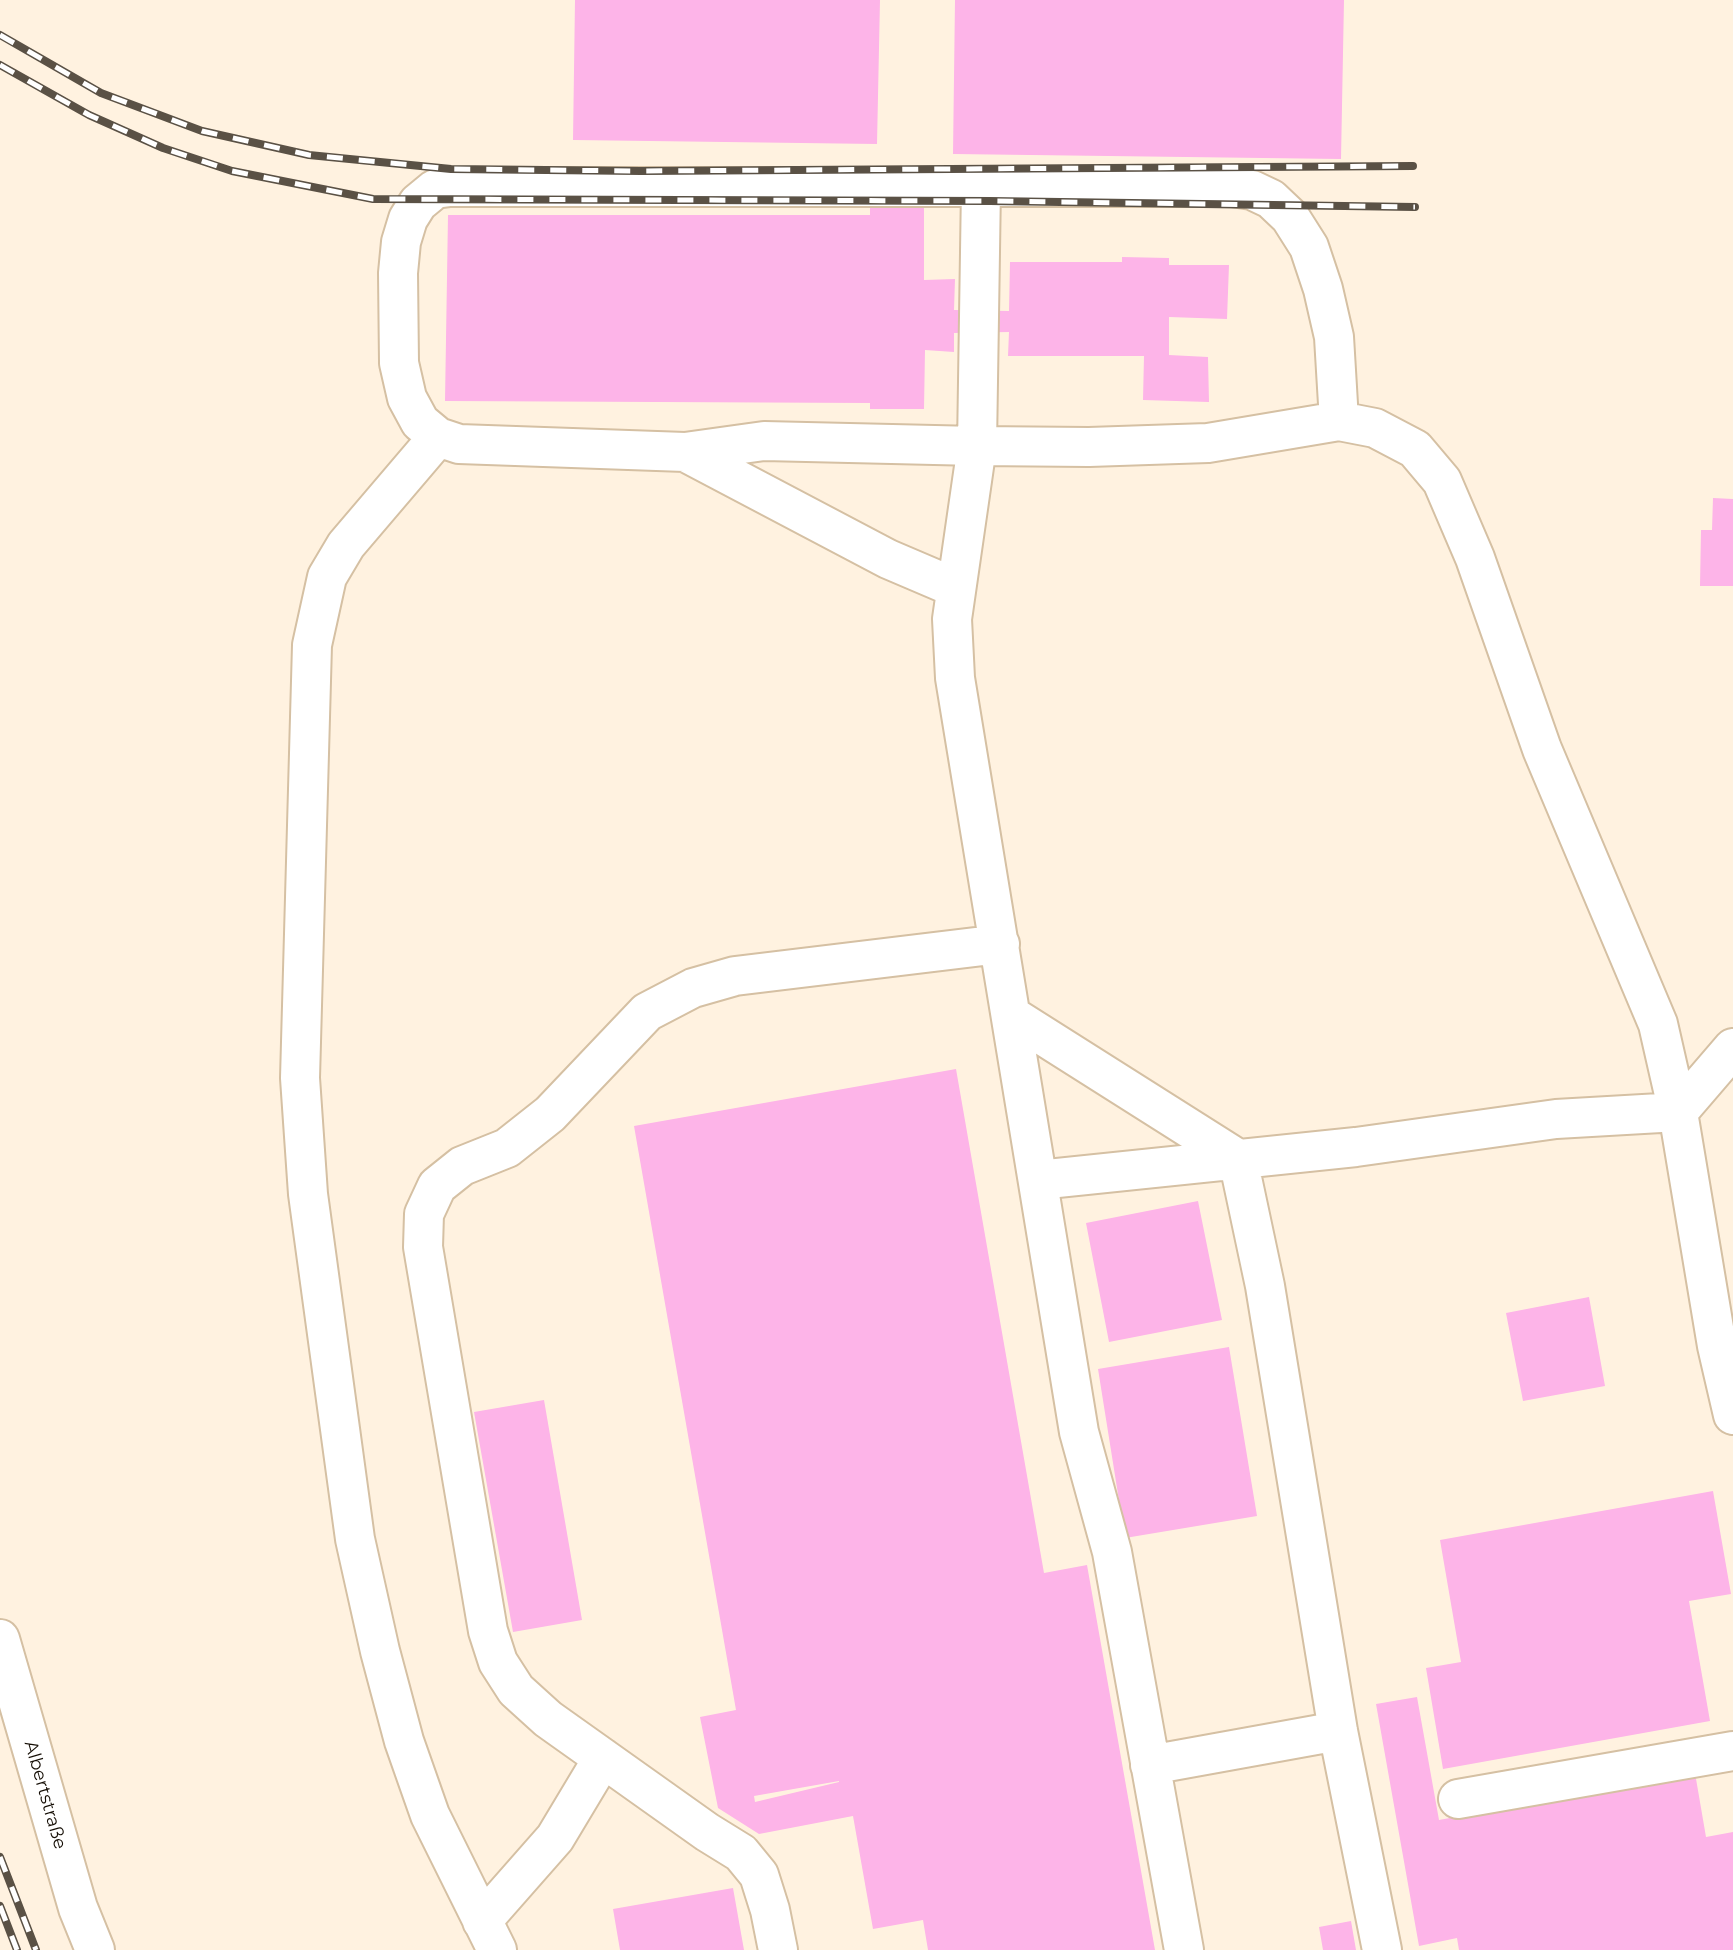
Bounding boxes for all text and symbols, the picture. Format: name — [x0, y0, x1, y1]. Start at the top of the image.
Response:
street label: Albertstraße — [19, 1738, 71, 1852]

